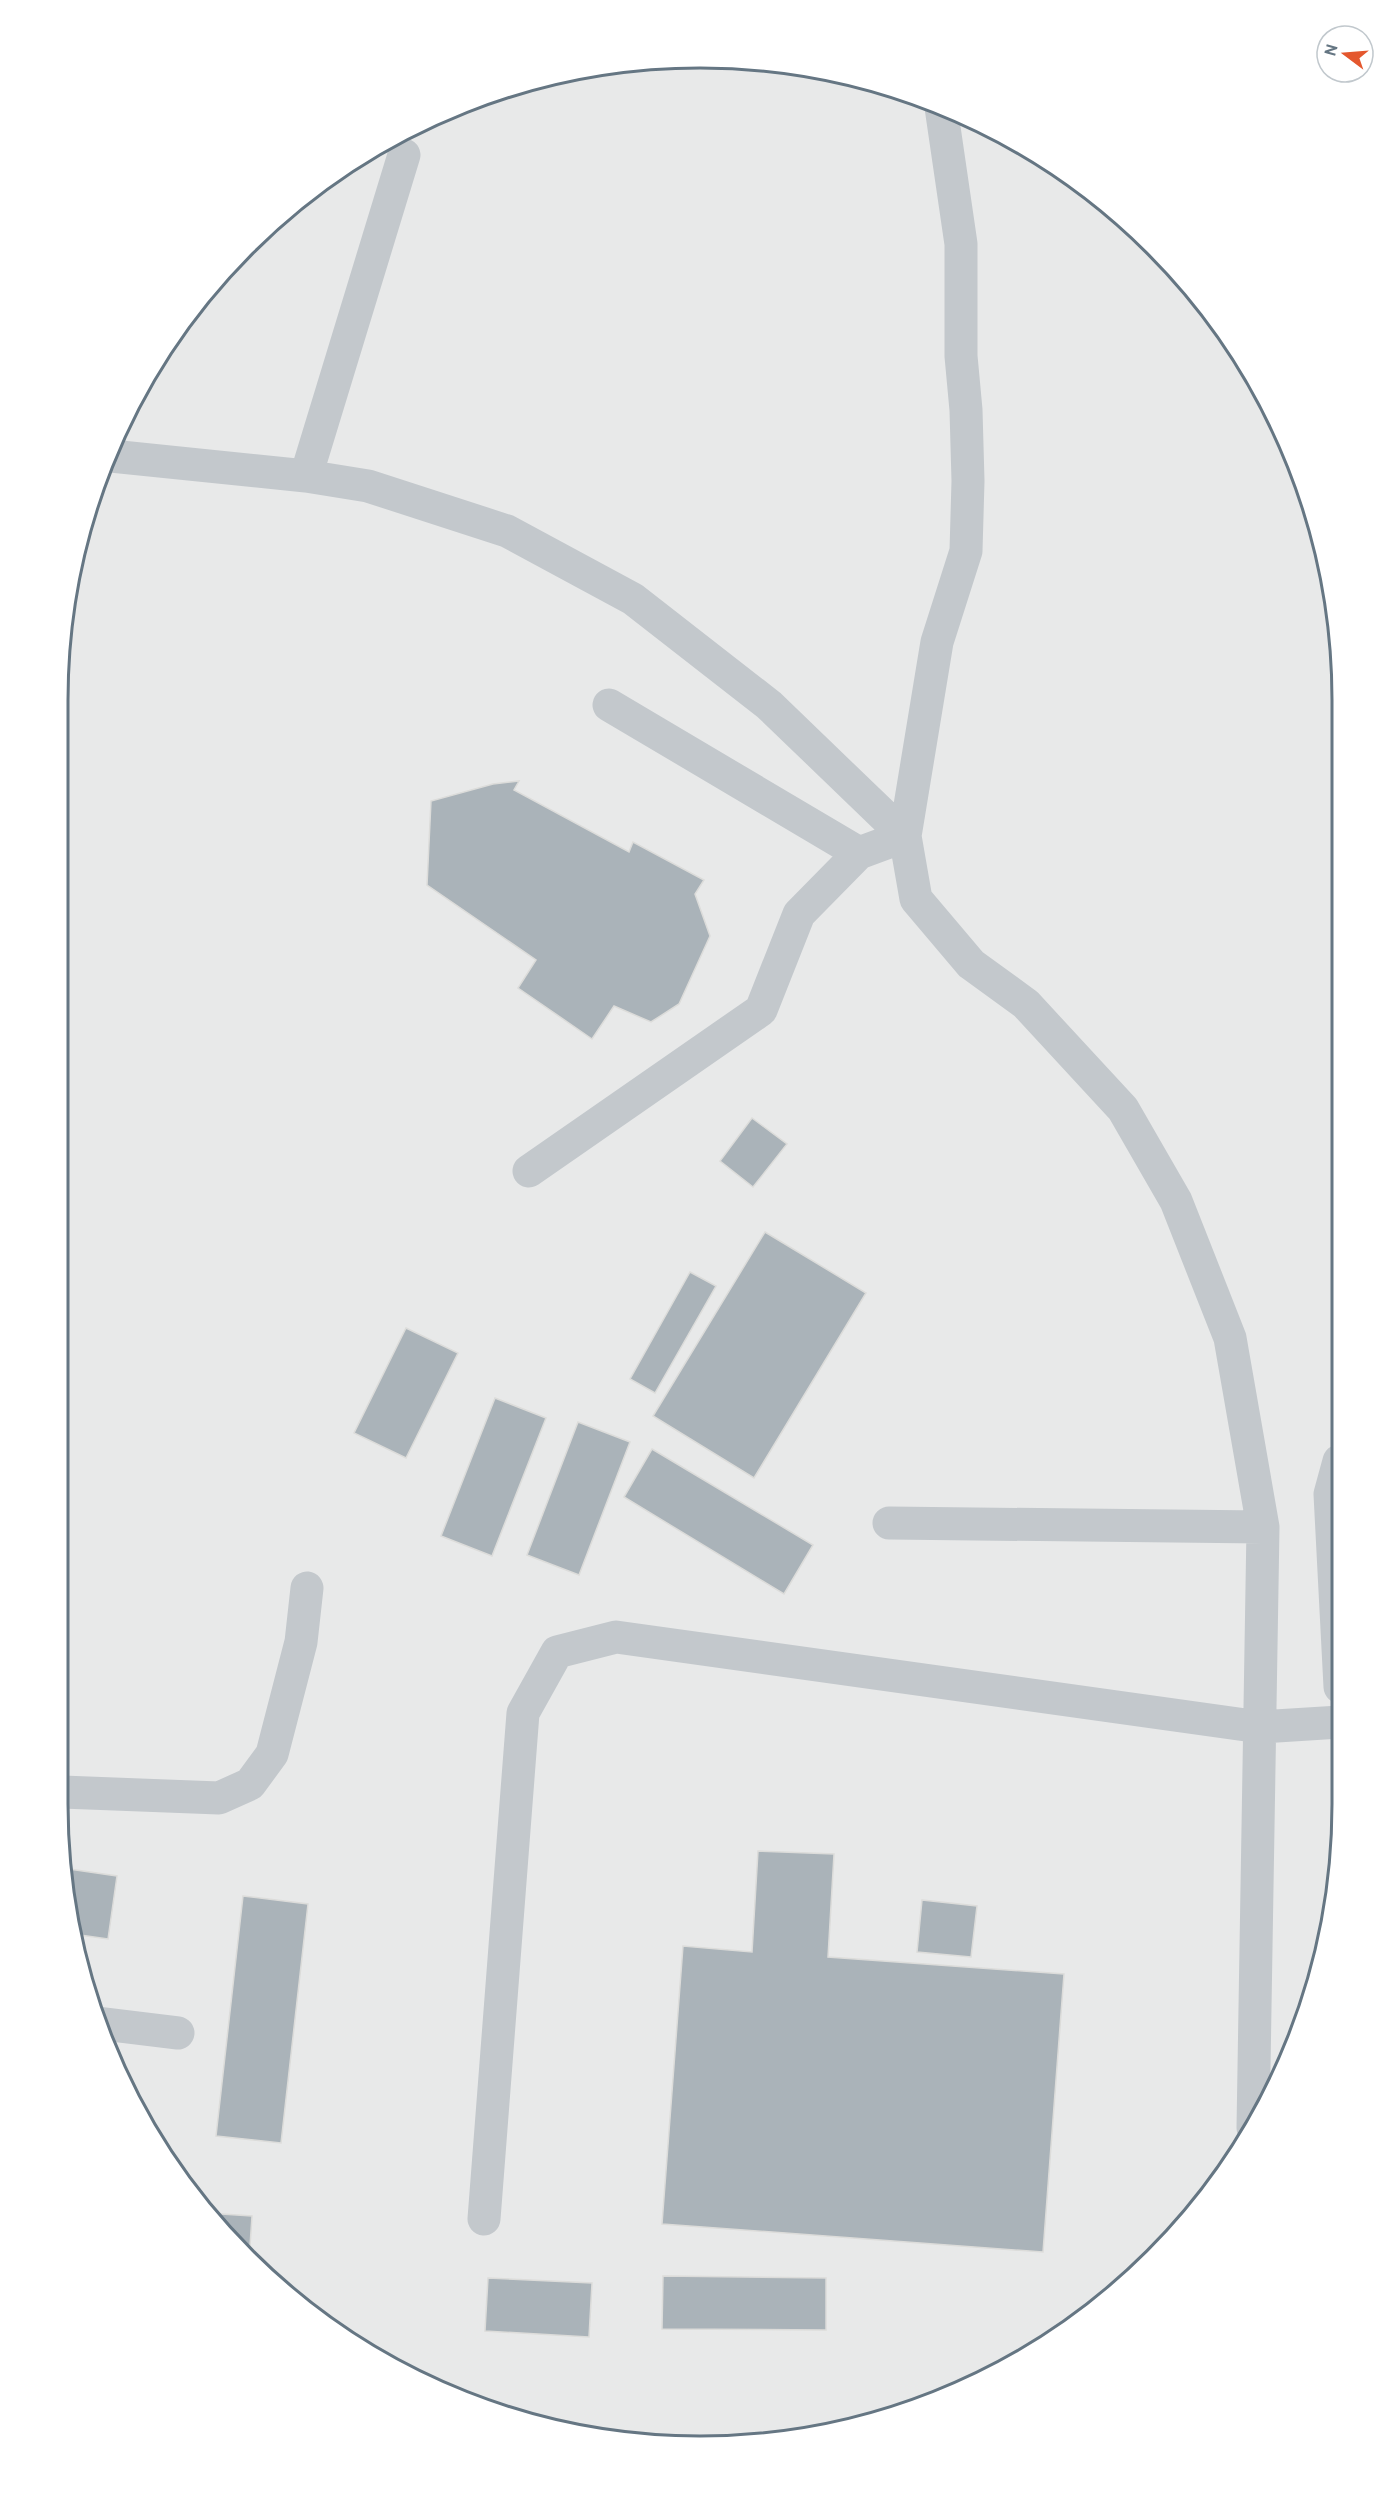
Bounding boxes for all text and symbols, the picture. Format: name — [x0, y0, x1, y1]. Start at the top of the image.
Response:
north arrow — [1315, 24, 1375, 84]
text: N — [1321, 42, 1344, 59]

